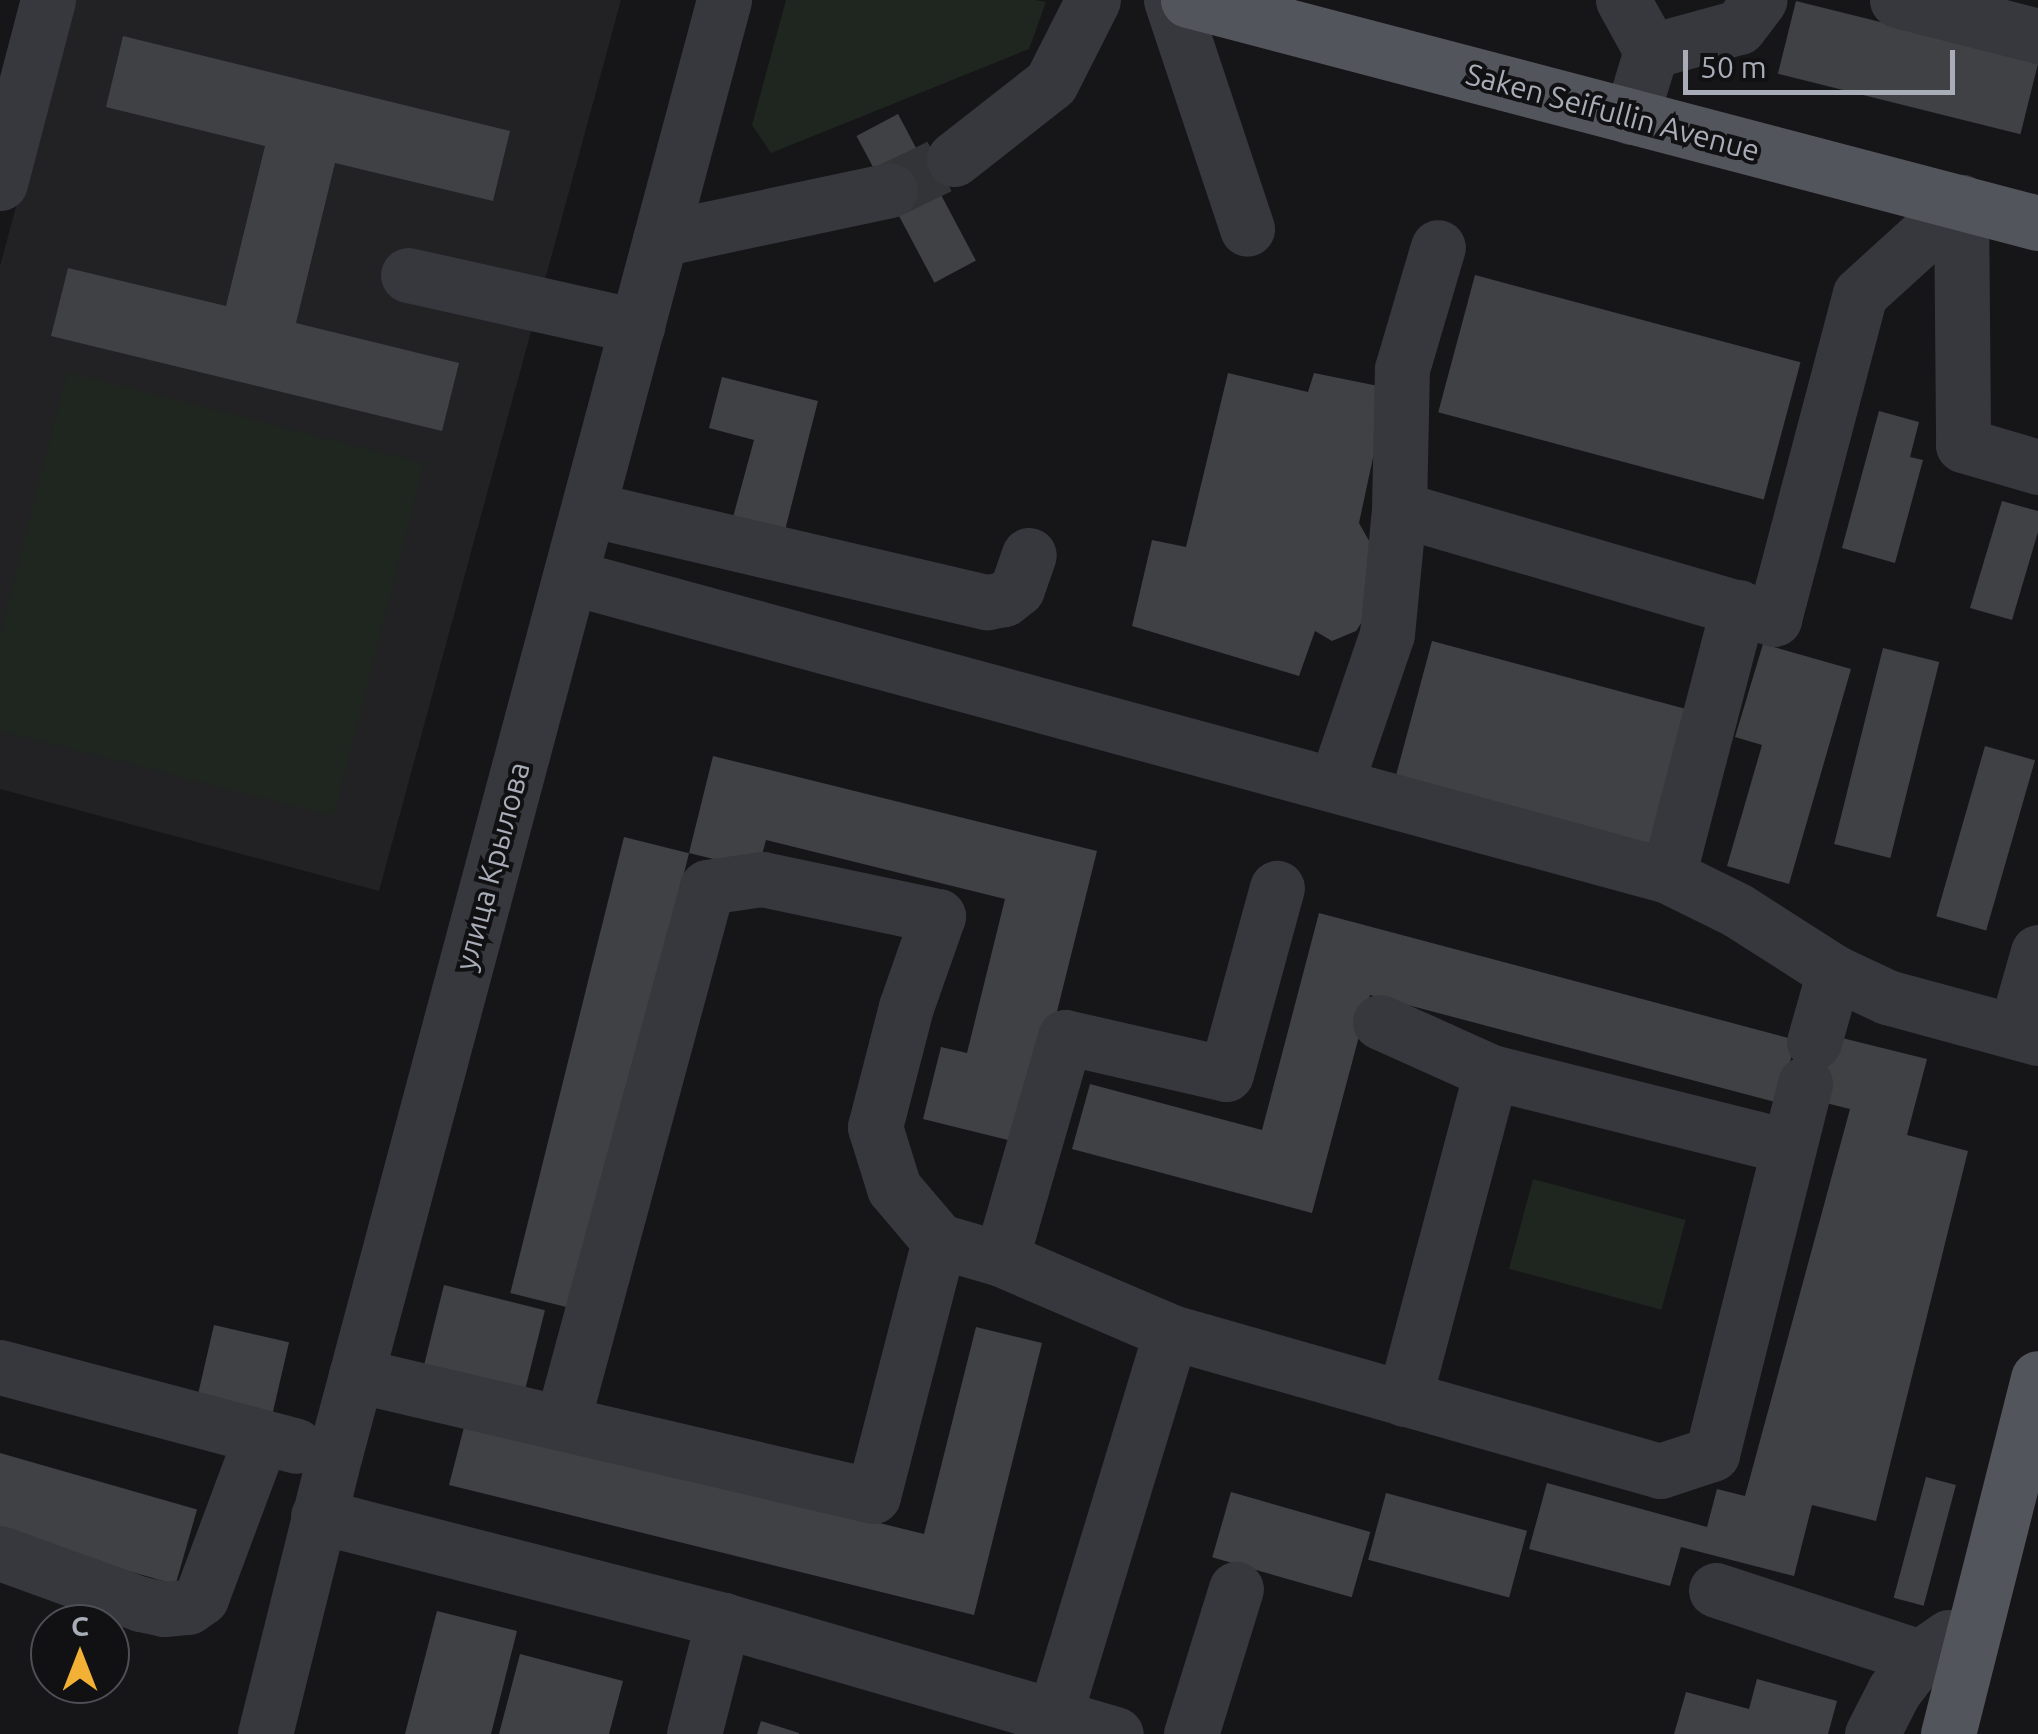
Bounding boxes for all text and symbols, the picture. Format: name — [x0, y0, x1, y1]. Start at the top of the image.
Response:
scale bar — [1688, 30, 1960, 92]
text: 50 m — [1700, 50, 1767, 84]
street label: Saken Seifullin Avenue — [1462, 55, 1764, 169]
street label: улица Крылова — [447, 758, 537, 974]
north arrow — [30, 1604, 130, 1704]
text: С — [71, 1610, 89, 1641]

